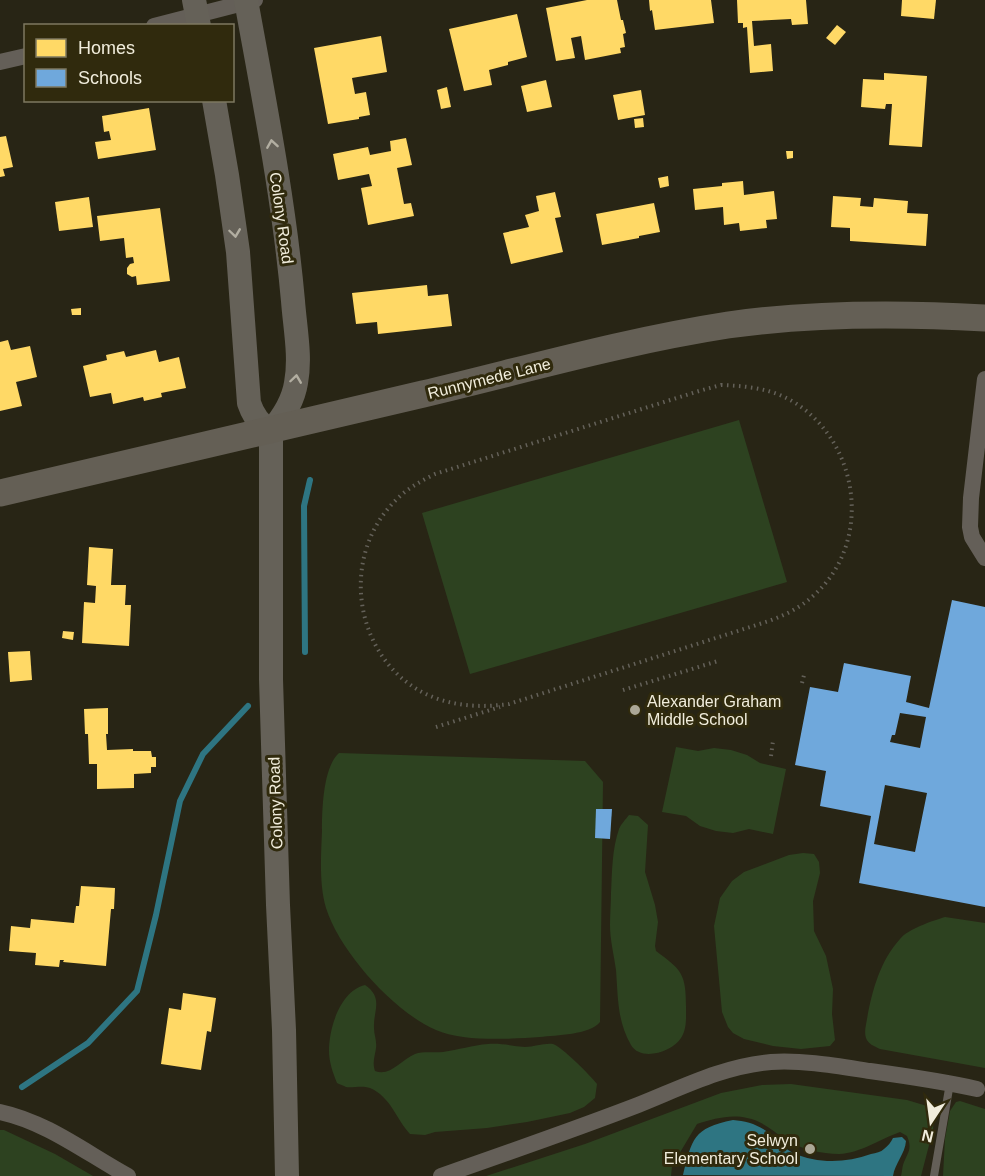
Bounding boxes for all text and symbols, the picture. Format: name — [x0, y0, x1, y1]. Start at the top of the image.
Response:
legend — [24, 24, 234, 102]
text: Homes — [78, 38, 135, 58]
text: Schools — [78, 68, 142, 88]
one-way arrow — [266, 139, 278, 149]
street label: Colony Road — [267, 171, 296, 265]
one-way arrow — [229, 228, 241, 237]
street label: Runnymede Lane — [426, 355, 553, 402]
one-way arrow — [290, 375, 302, 384]
place label: Alexander Graham Middle School — [647, 693, 781, 728]
marker: Alexander Graham Middle School — [628, 703, 642, 717]
street label: Colony Road — [265, 756, 286, 850]
north arrow — [901, 1092, 961, 1152]
text: N — [920, 1127, 935, 1146]
place label: Selwyn Elementary School — [664, 1132, 798, 1167]
marker: Selwyn Elementary School — [803, 1142, 817, 1156]

